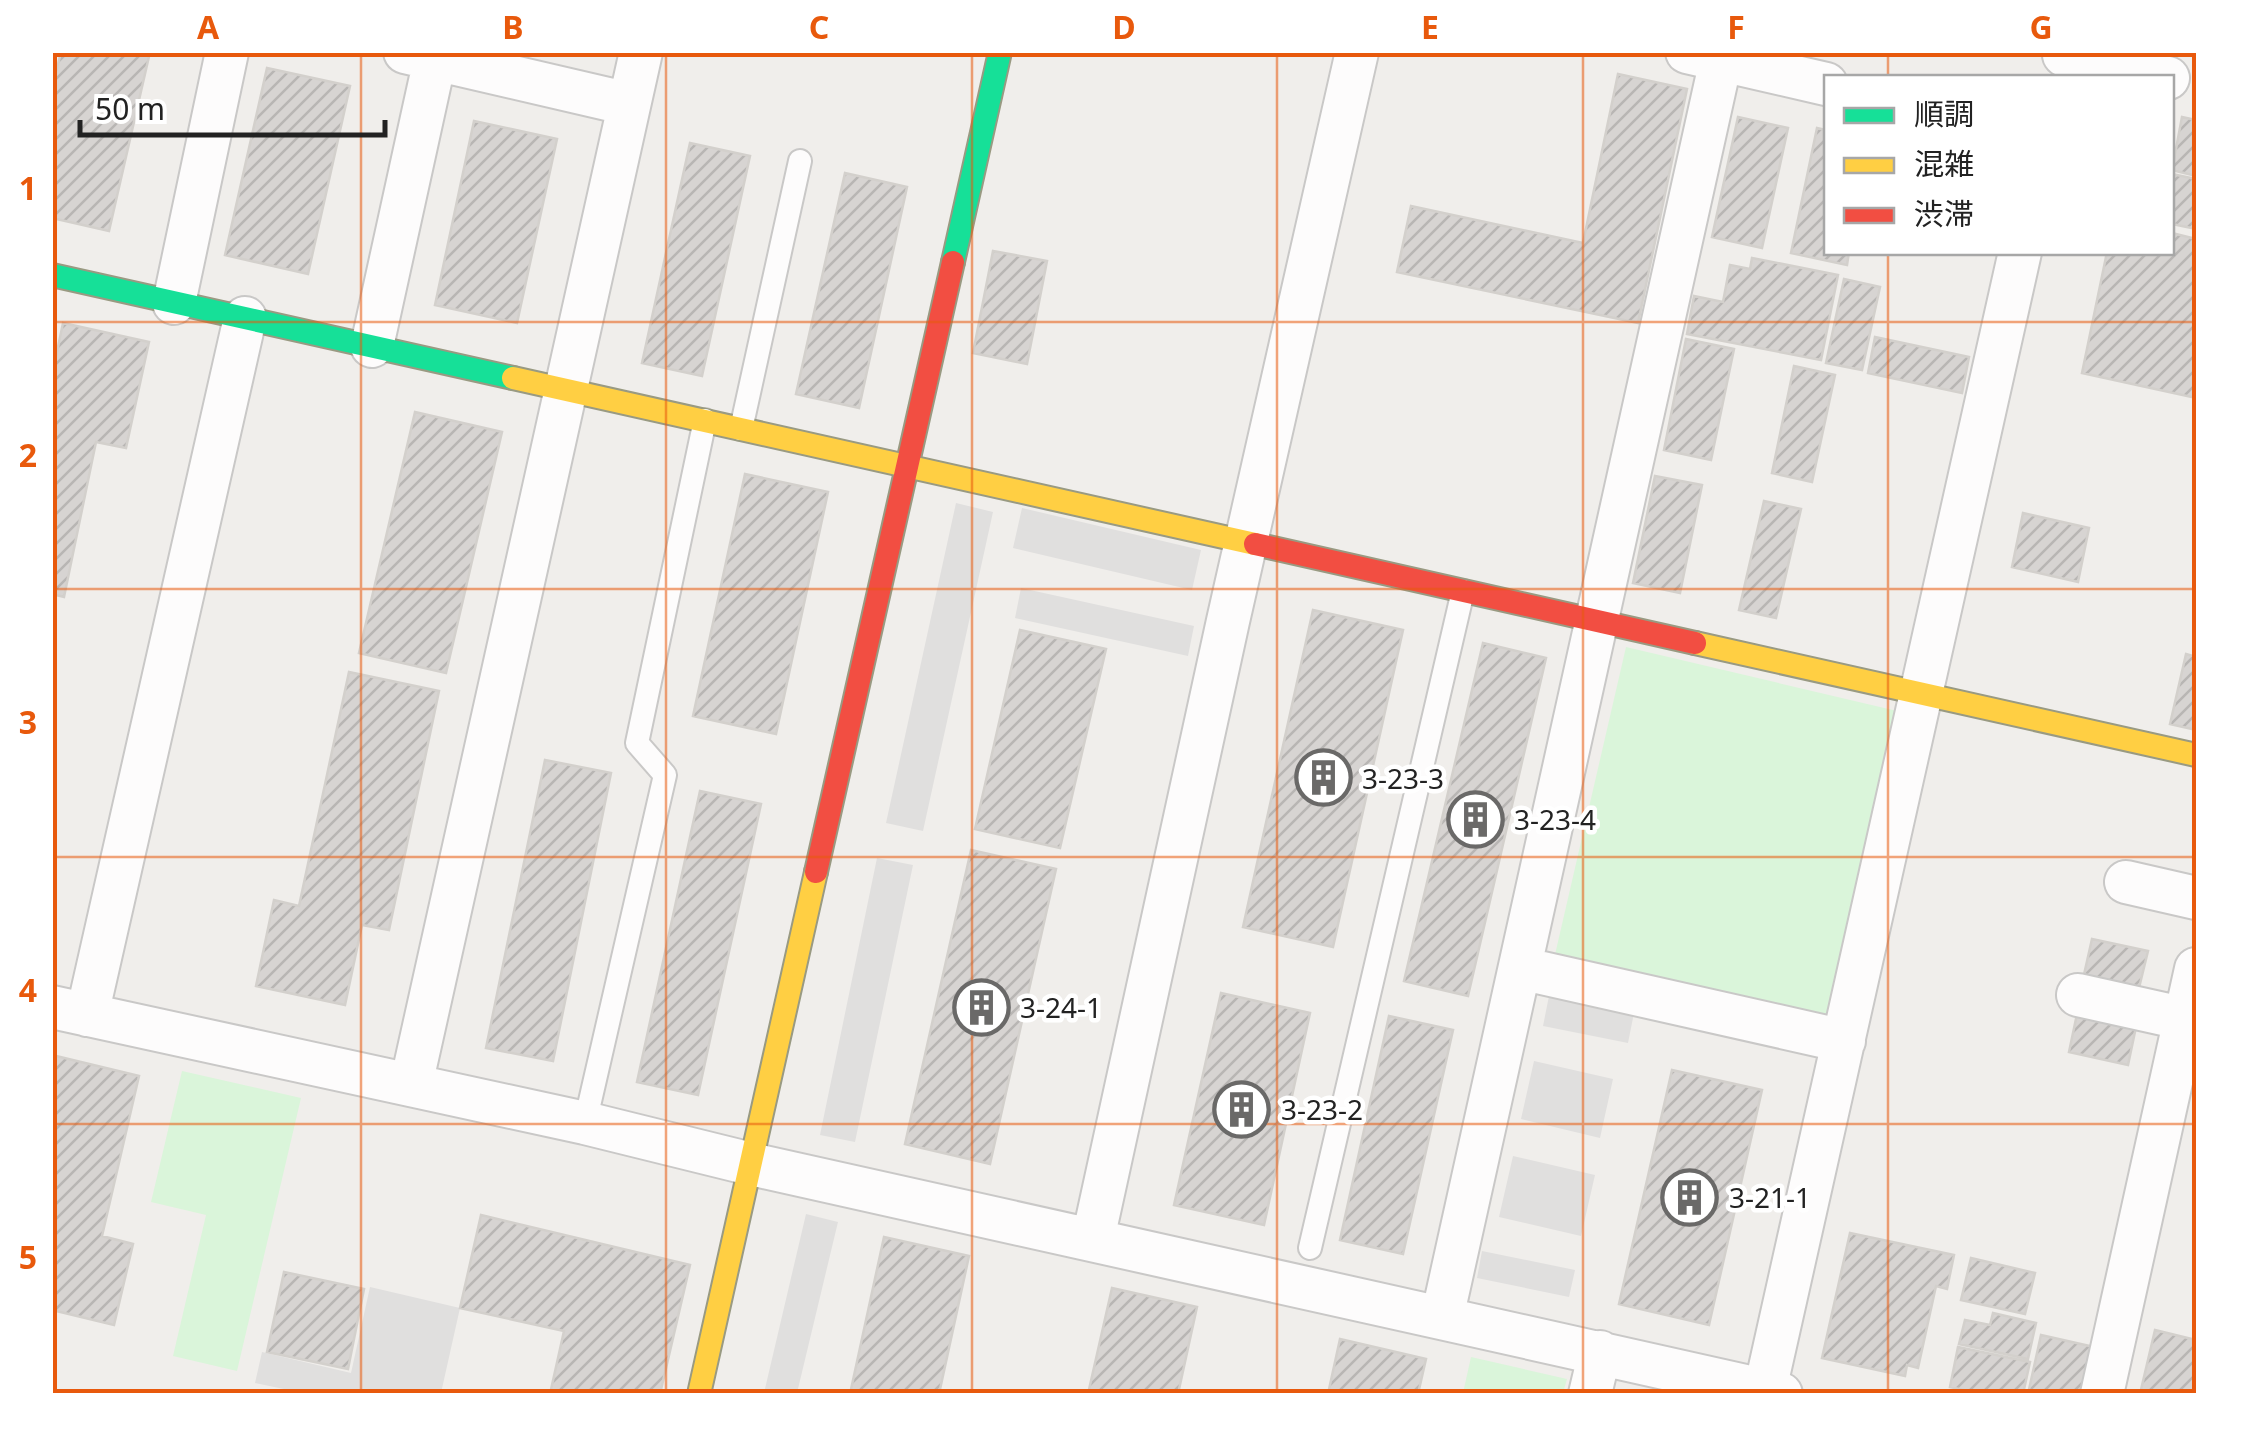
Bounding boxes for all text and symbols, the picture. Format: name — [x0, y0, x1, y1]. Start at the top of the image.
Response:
text: A — [197, 5, 220, 48]
text: B — [502, 5, 524, 48]
text: C — [809, 5, 829, 48]
text: D — [1112, 5, 1136, 48]
text: E — [1421, 5, 1439, 48]
text: F — [1727, 5, 1745, 48]
text: G — [2029, 5, 2053, 48]
scale bar — [80, 75, 385, 137]
legend — [1824, 75, 2174, 255]
text: 50 m — [95, 88, 165, 129]
text: 順調 — [1914, 93, 1974, 134]
text: 混雑 — [1914, 143, 1974, 184]
text: 1 — [19, 166, 37, 209]
text: 渋滞 — [1914, 193, 1974, 234]
text: 2 — [19, 433, 37, 476]
text: 3 — [19, 700, 37, 743]
building icon: 3-23-3 — [1293, 748, 1353, 808]
place label: 3-23-3 — [1362, 759, 1444, 797]
building icon: 3-23-4 — [1445, 789, 1505, 849]
place label: 3-23-4 — [1514, 800, 1596, 838]
text: 4 — [19, 968, 37, 1011]
building icon: 3-24-1 — [951, 977, 1011, 1037]
place label: 3-24-1 — [1020, 988, 1102, 1026]
building icon: 3-23-2 — [1212, 1079, 1272, 1139]
place label: 3-23-2 — [1281, 1090, 1363, 1128]
building icon: 3-21-1 — [1660, 1167, 1720, 1227]
place label: 3-21-1 — [1729, 1178, 1811, 1216]
text: 5 — [19, 1235, 37, 1278]

